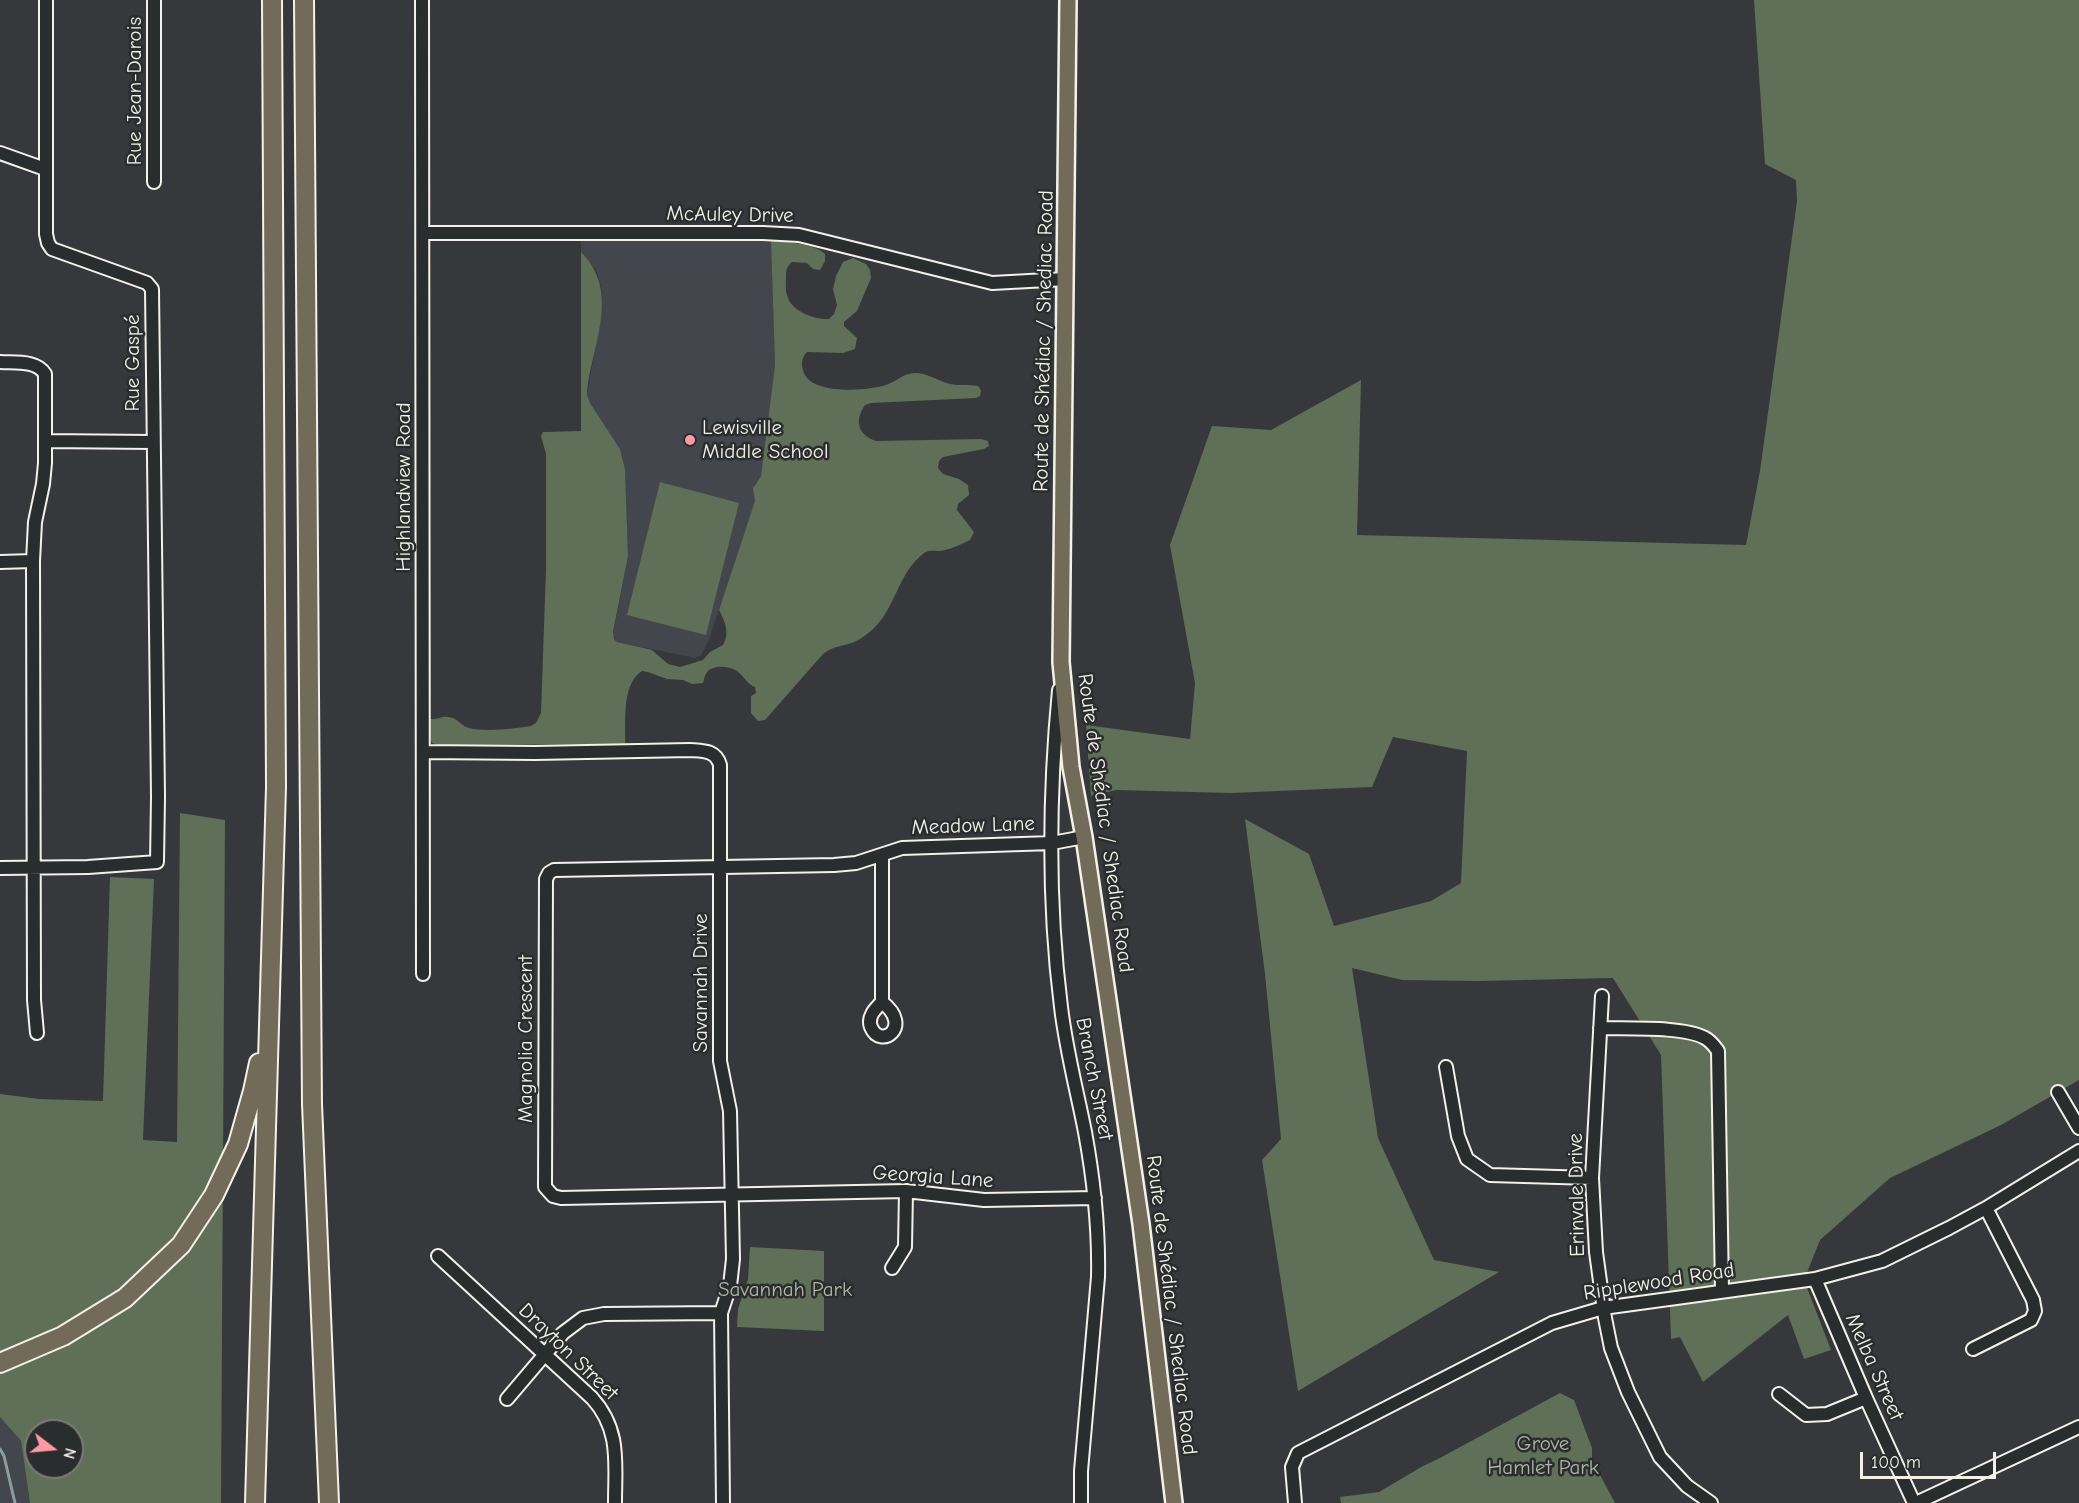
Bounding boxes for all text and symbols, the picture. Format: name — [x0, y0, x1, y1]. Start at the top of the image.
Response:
street label: Rue Jean-Darois — [122, 17, 148, 165]
street label: Route de Shédiac / Shediac Road — [1029, 190, 1059, 492]
street label: McAuley Drive — [666, 201, 794, 229]
street label: Rue Gaspé — [120, 314, 146, 412]
street label: Highlandview Road — [391, 402, 417, 572]
place label: Lewisville Middle School — [702, 415, 829, 465]
marker: Lewisville Middle School — [683, 433, 697, 447]
street label: Route de Shédiac / Shediac Road — [1072, 672, 1138, 974]
street label: Meadow Lane — [911, 811, 1035, 841]
street label: Savannah Drive — [688, 913, 714, 1053]
street label: Magnolia Crescent — [513, 955, 539, 1123]
street label: Branch Street — [1070, 1016, 1118, 1142]
street label: Erinvale Drive — [1563, 1133, 1591, 1257]
street label: Route de Shédiac / Shediac Road — [1140, 1154, 1202, 1456]
street label: Georgia Lane — [872, 1160, 994, 1194]
street label: Ripplewood Road — [1582, 1258, 1736, 1306]
park label: Savannah Park — [718, 1277, 852, 1303]
street label: Drayton Street — [513, 1298, 623, 1406]
street label: Melba Street — [1839, 1310, 1909, 1424]
north arrow — [24, 1419, 84, 1479]
park label: Grove Hamlet Park — [1487, 1431, 1599, 1481]
scale bar — [1863, 1440, 2000, 1478]
text: N — [59, 1446, 79, 1461]
text: 100 m — [1871, 1452, 1921, 1473]

